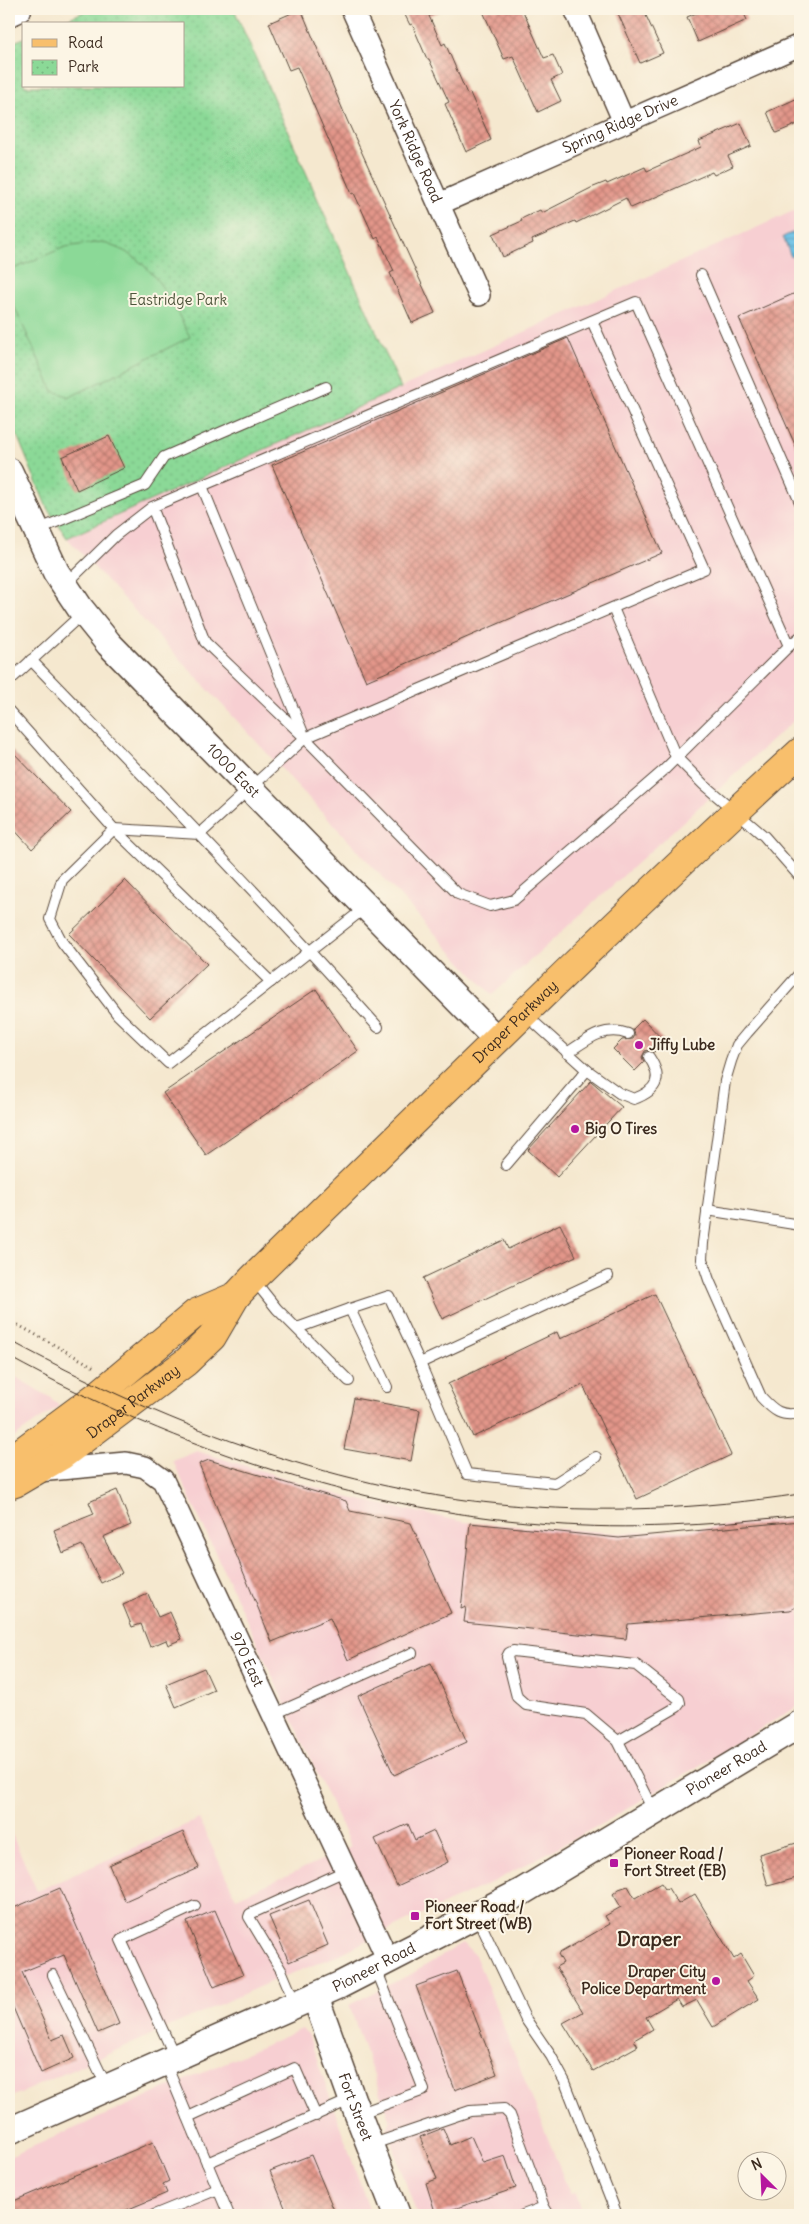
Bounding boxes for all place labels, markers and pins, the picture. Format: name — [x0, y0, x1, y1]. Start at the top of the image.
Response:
place label: Jiffy Lube — [649, 1035, 715, 1055]
marker: Jiffy Lube — [633, 1039, 645, 1051]
place label: Big O Tires — [585, 1119, 657, 1139]
marker: Big O Tires — [569, 1123, 581, 1135]
place label: Pioneer Road / Fort Street (EB) — [624, 1844, 727, 1881]
marker: Pioneer Road / Fort Street (EB) — [608, 1857, 620, 1869]
place label: Pioneer Road / Fort Street (WB) — [425, 1897, 532, 1934]
marker: Pioneer Road / Fort Street (WB) — [409, 1910, 421, 1922]
place label: Draper City Police Department — [581, 1962, 707, 1999]
marker: Draper City Police Department — [710, 1975, 722, 1987]

